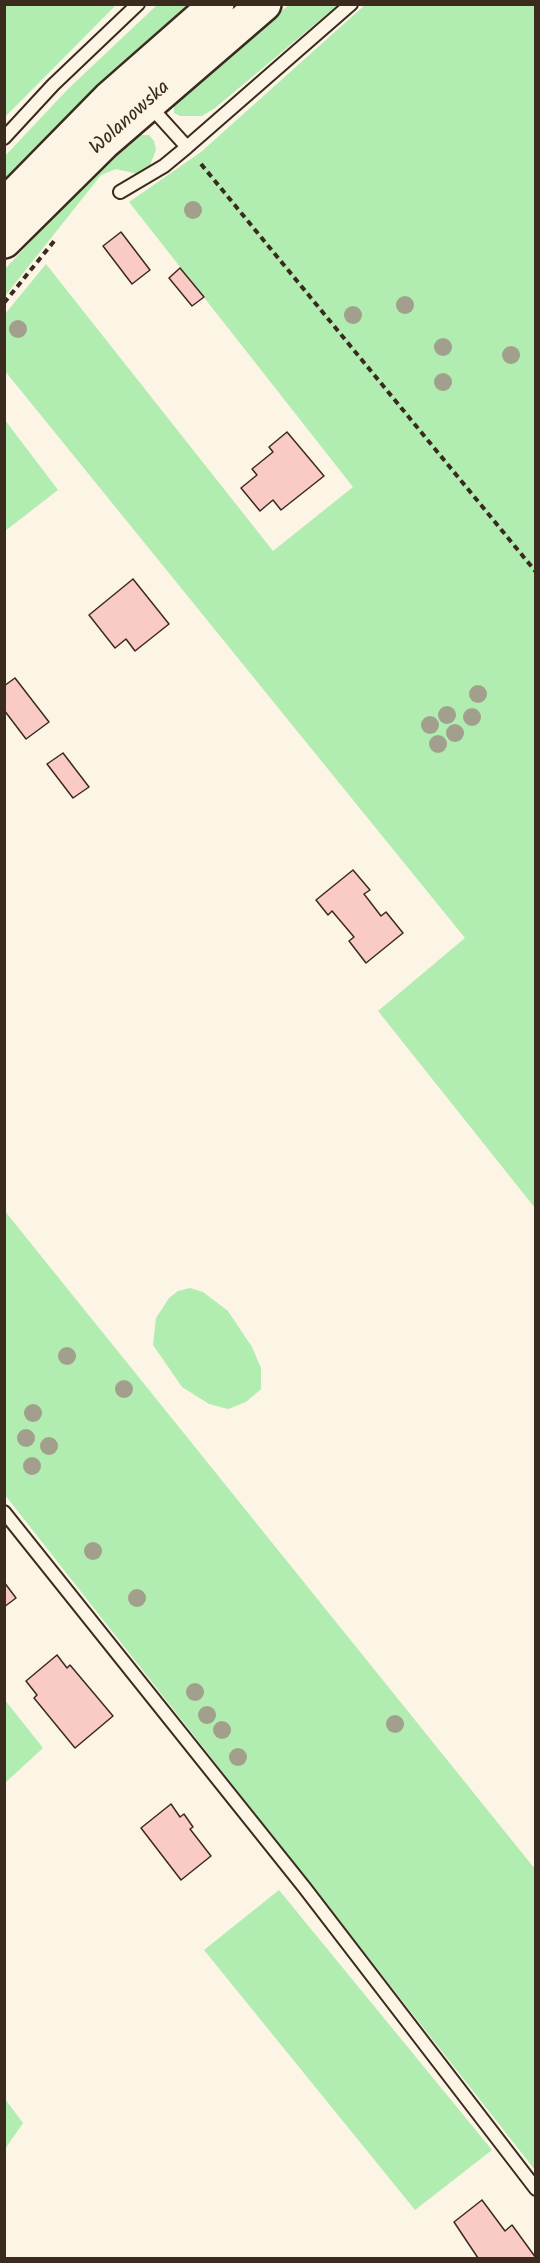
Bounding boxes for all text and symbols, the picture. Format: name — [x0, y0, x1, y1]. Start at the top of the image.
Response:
street label: Wolanowska — [86, 77, 176, 161]

